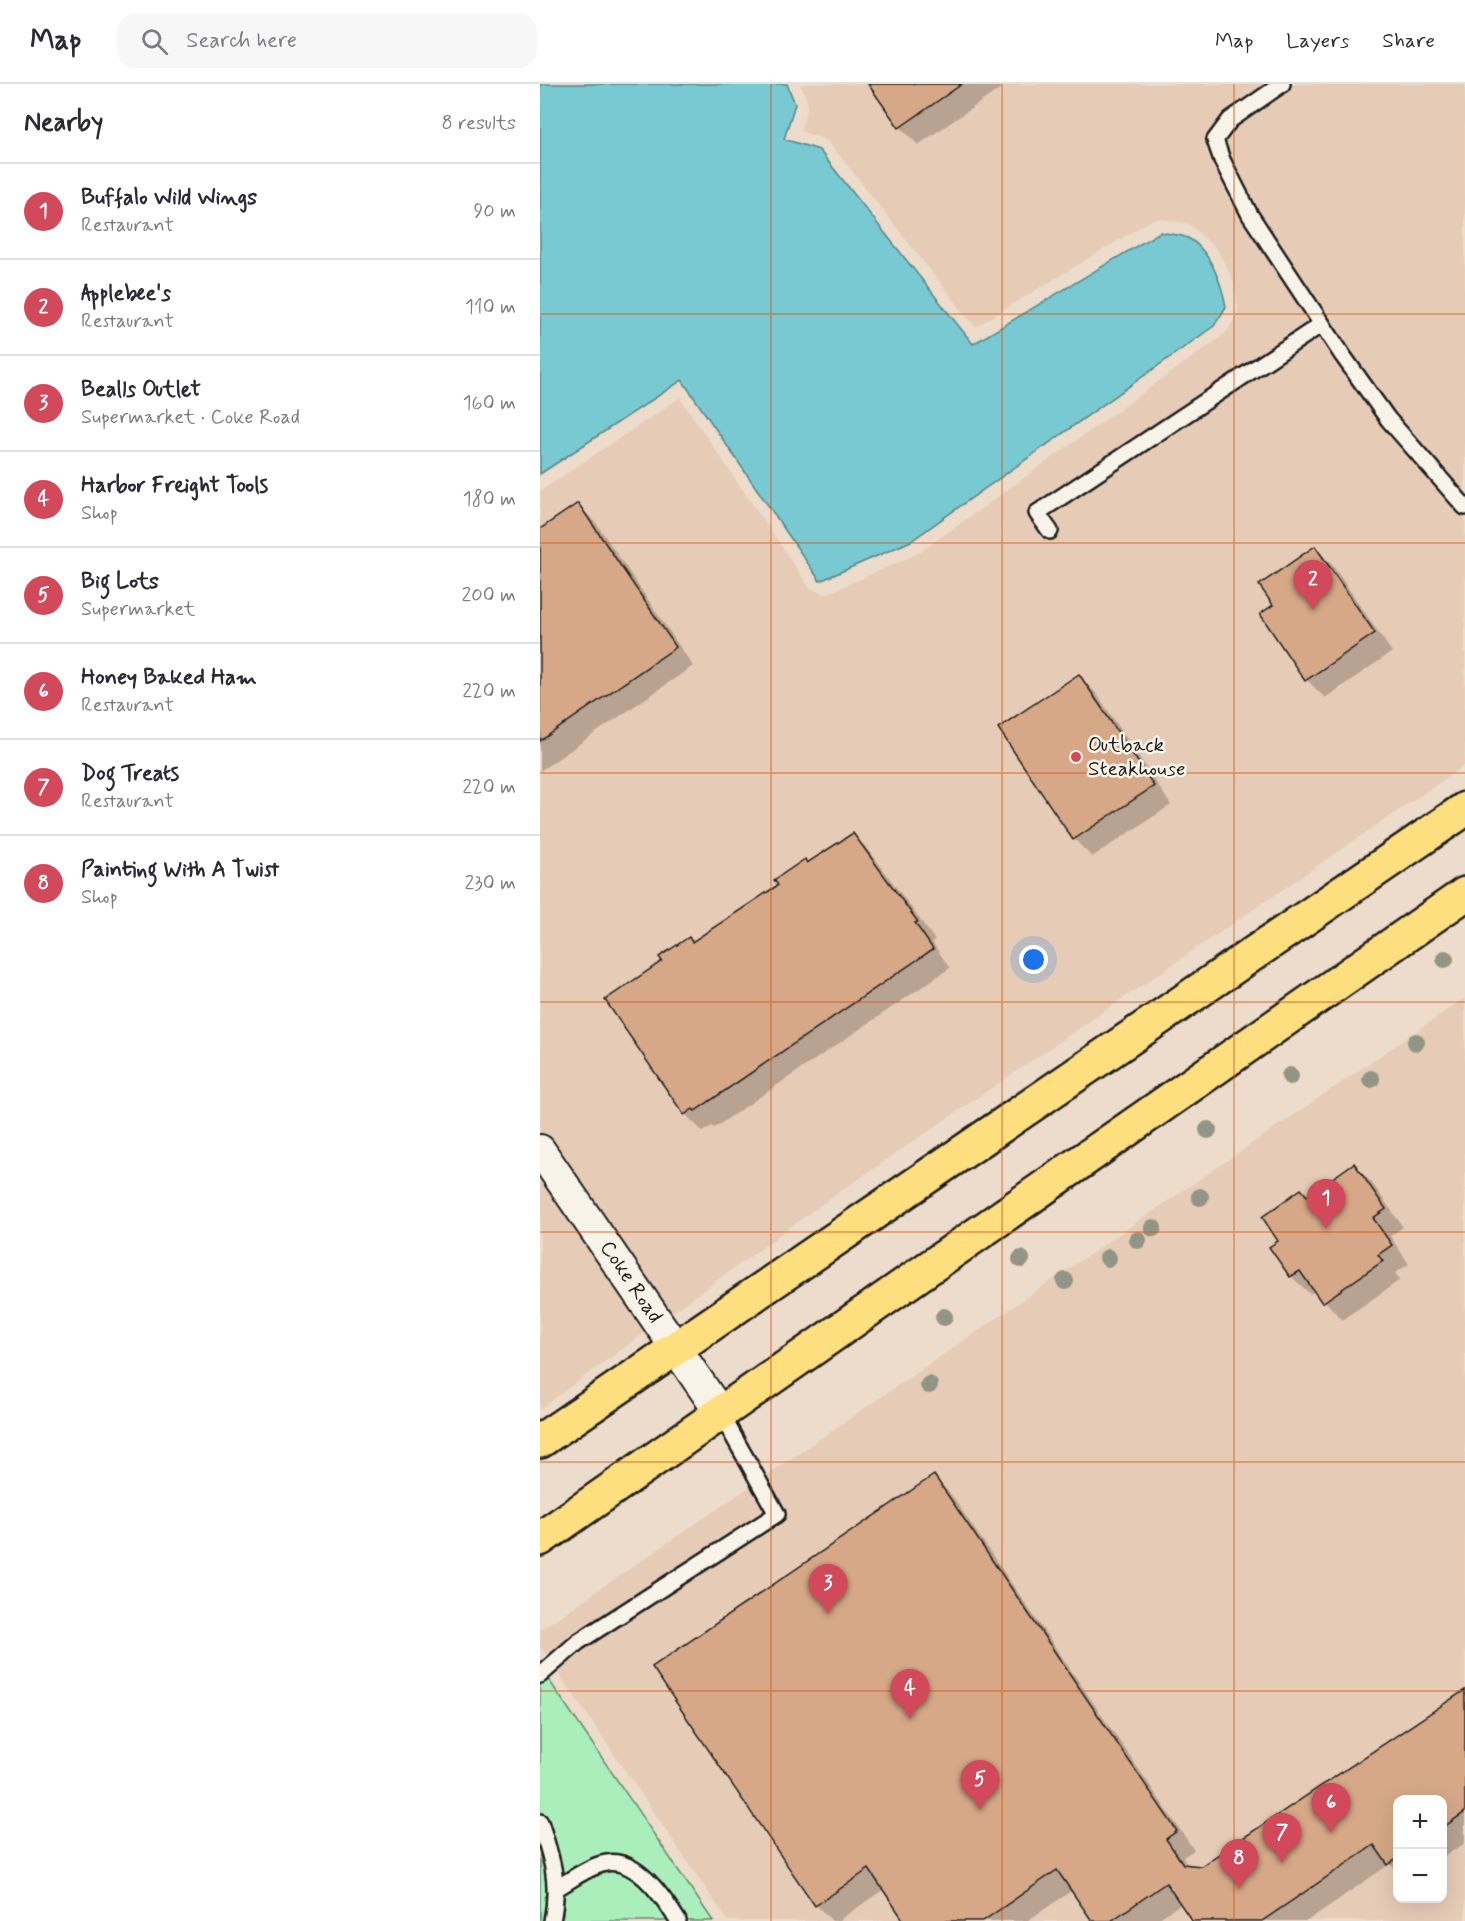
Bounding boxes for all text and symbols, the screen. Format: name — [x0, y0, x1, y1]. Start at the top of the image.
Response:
search box — [117, 14, 537, 68]
text: Map — [30, 23, 81, 60]
icon: search — [138, 25, 171, 58]
text: Search here — [186, 27, 297, 55]
text: Map — [1215, 27, 1253, 55]
text: Layers — [1286, 27, 1349, 55]
text: Share — [1382, 27, 1435, 55]
text: Nearby — [24, 106, 103, 140]
text: 8 results — [442, 110, 516, 137]
text: Buffalo Wild Wings — [81, 184, 257, 212]
text: 1 — [39, 198, 48, 225]
text: 90 m — [473, 198, 516, 225]
text: Restaurant — [81, 212, 174, 239]
text: Applebee's — [81, 280, 171, 308]
text: 2 — [39, 294, 48, 321]
text: 110 m — [465, 294, 516, 321]
text: Restaurant — [81, 308, 174, 335]
text: Bealls Outlet — [81, 376, 201, 404]
text: 3 — [39, 390, 48, 417]
text: 160 m — [463, 390, 516, 417]
text: Supermarket · Coke Road — [81, 404, 300, 431]
text: Harbor Freight Tools — [81, 472, 268, 500]
text: 4 — [38, 486, 49, 513]
text: 180 m — [463, 486, 516, 513]
text: Shop — [81, 500, 118, 527]
pin: 2 — [1294, 560, 1332, 610]
text: Big Lots — [81, 568, 159, 596]
text: 5 — [38, 582, 50, 609]
text: 200 m — [461, 582, 516, 609]
text: Supermarket — [81, 596, 195, 623]
text: Honey Baked Ham — [81, 664, 257, 692]
text: 6 — [38, 678, 49, 705]
text: 220 m — [462, 678, 516, 705]
text: Restaurant — [81, 692, 174, 719]
place label: Outback Steakhouse — [1088, 731, 1186, 783]
marker: Outback Steakhouse — [1069, 750, 1083, 764]
text: Dog Treats — [81, 760, 179, 788]
text: 7 — [37, 774, 50, 801]
text: 220 m — [462, 774, 516, 801]
text: Restaurant — [81, 788, 174, 815]
text: Painting With A Twist — [81, 856, 279, 884]
text: 8 — [38, 870, 49, 897]
text: 230 m — [464, 870, 516, 897]
text: Shop — [81, 884, 118, 911]
your location — [1019, 945, 1048, 974]
pin: 1 — [1306, 1180, 1346, 1229]
street label: Coke Road — [593, 1235, 669, 1329]
pin: 3 — [808, 1564, 848, 1614]
pin: 4 — [890, 1670, 929, 1719]
pin: 5 — [960, 1760, 1000, 1810]
pin: 6 — [1312, 1784, 1350, 1833]
map controls — [1393, 1795, 1447, 1903]
button: + — [1393, 1795, 1447, 1849]
pin: 7 — [1262, 1814, 1302, 1863]
pin: 8 — [1220, 1840, 1258, 1889]
button: − — [1393, 1849, 1447, 1903]

